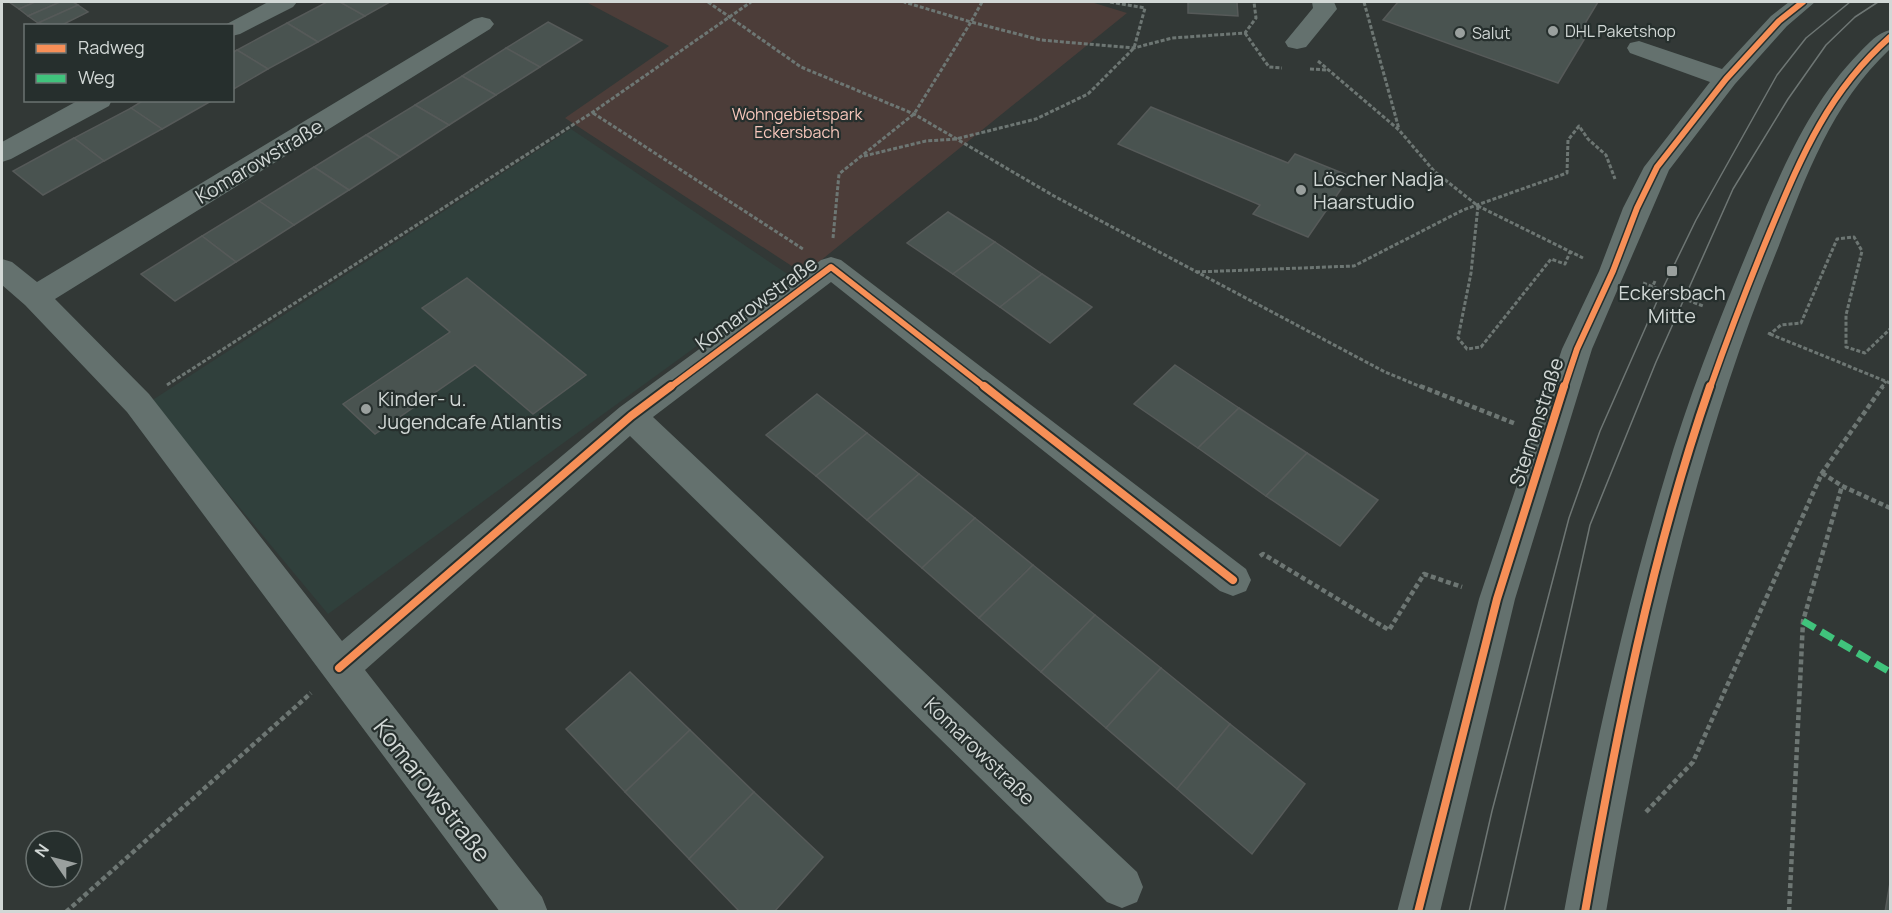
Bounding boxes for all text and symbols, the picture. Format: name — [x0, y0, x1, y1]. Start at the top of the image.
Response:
place label: DHL Paketshop — [1565, 20, 1676, 42]
place label: Salut — [1472, 22, 1510, 44]
legend — [24, 24, 234, 102]
marker: DHL Paketshop — [1546, 24, 1560, 38]
marker: Salut — [1453, 26, 1467, 40]
text: Radweg — [78, 35, 145, 59]
text: Weg — [78, 65, 115, 89]
park label: Wohngebietspark Eckersbach — [732, 103, 863, 143]
street label: Komarowstraße — [190, 112, 328, 210]
place label: Löscher Nadja Haarstudio — [1313, 165, 1444, 215]
marker: Löscher Nadja Haarstudio — [1294, 183, 1308, 197]
street label: Komarowstraße — [690, 250, 822, 356]
marker: Eckersbach Mitte — [1665, 264, 1679, 278]
place label: Eckersbach Mitte — [1618, 279, 1726, 329]
street label: Sternenstraße — [1502, 354, 1570, 490]
place label: Kinder- u. Jugendcafe Atlantis — [378, 385, 562, 435]
marker: Kinder- u. Jugendcafe Atlantis — [359, 402, 373, 416]
street label: Komarowstraße — [919, 691, 1041, 811]
street label: Komarowstraße — [367, 712, 499, 868]
north arrow — [24, 829, 84, 889]
text: N — [29, 839, 54, 861]

